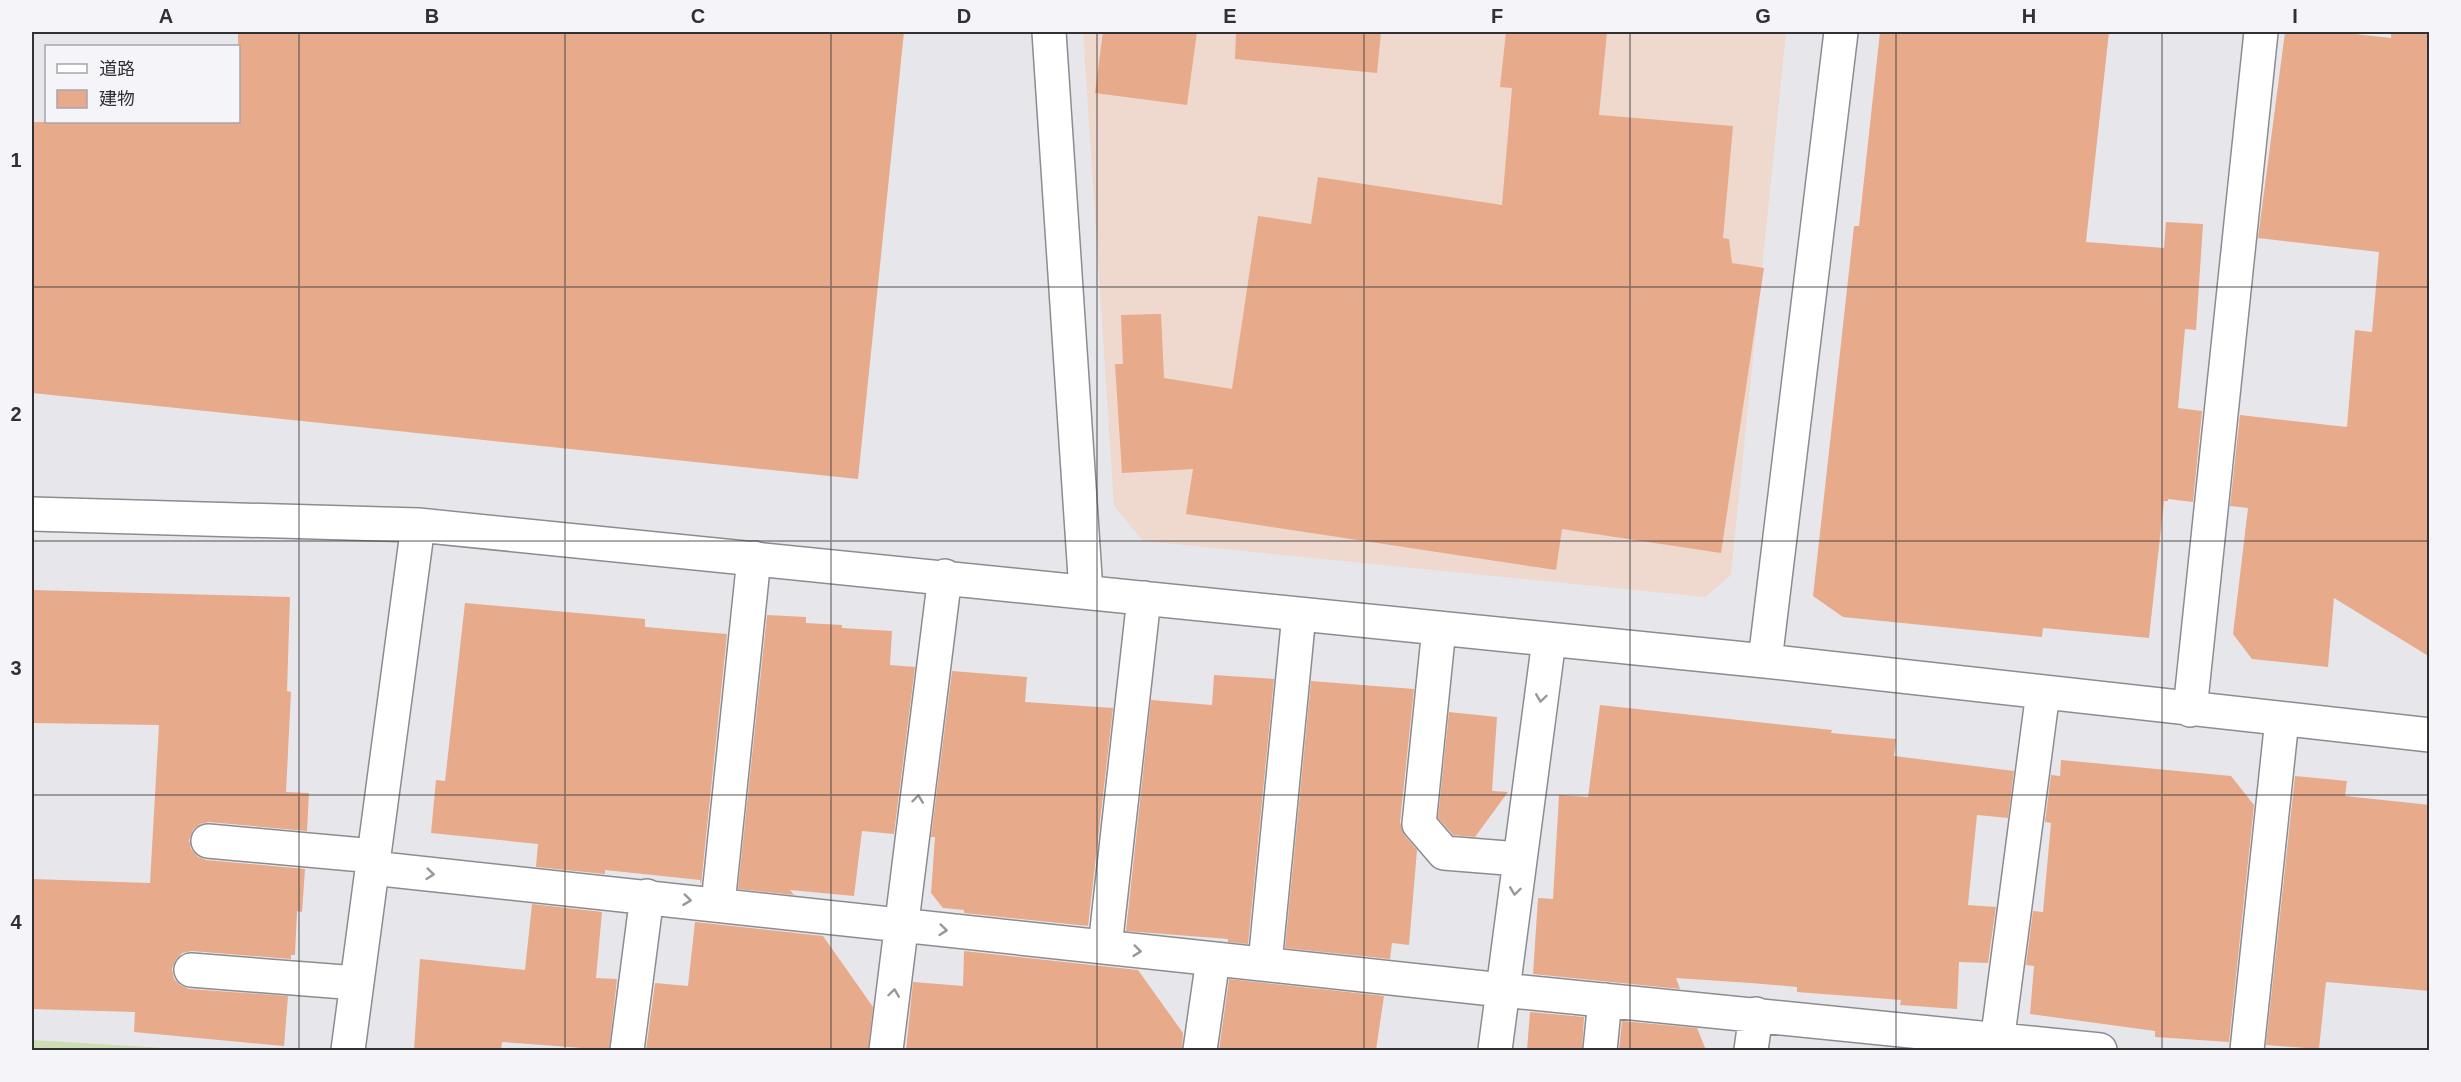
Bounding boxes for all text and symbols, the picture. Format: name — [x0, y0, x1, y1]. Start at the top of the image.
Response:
text: A — [159, 5, 173, 27]
text: B — [425, 5, 439, 27]
text: C — [691, 5, 705, 27]
text: D — [957, 5, 971, 27]
text: E — [1223, 5, 1237, 27]
text: F — [1491, 5, 1503, 27]
text: G — [1755, 5, 1771, 27]
text: H — [2022, 5, 2036, 27]
text: I — [2292, 5, 2298, 27]
legend — [45, 45, 240, 123]
text: 道路 — [99, 59, 135, 79]
text: 建物 — [99, 89, 135, 109]
text: 1 — [10, 149, 22, 171]
text: 2 — [10, 403, 22, 425]
text: 3 — [10, 657, 22, 679]
one-way arrow — [1535, 693, 1548, 702]
one-way arrow — [912, 795, 924, 804]
one-way arrow — [425, 867, 435, 880]
one-way arrow — [1509, 886, 1522, 895]
one-way arrow — [682, 893, 691, 906]
text: 4 — [10, 911, 22, 933]
one-way arrow — [938, 923, 947, 936]
one-way arrow — [1132, 944, 1141, 957]
one-way arrow — [887, 988, 899, 997]

